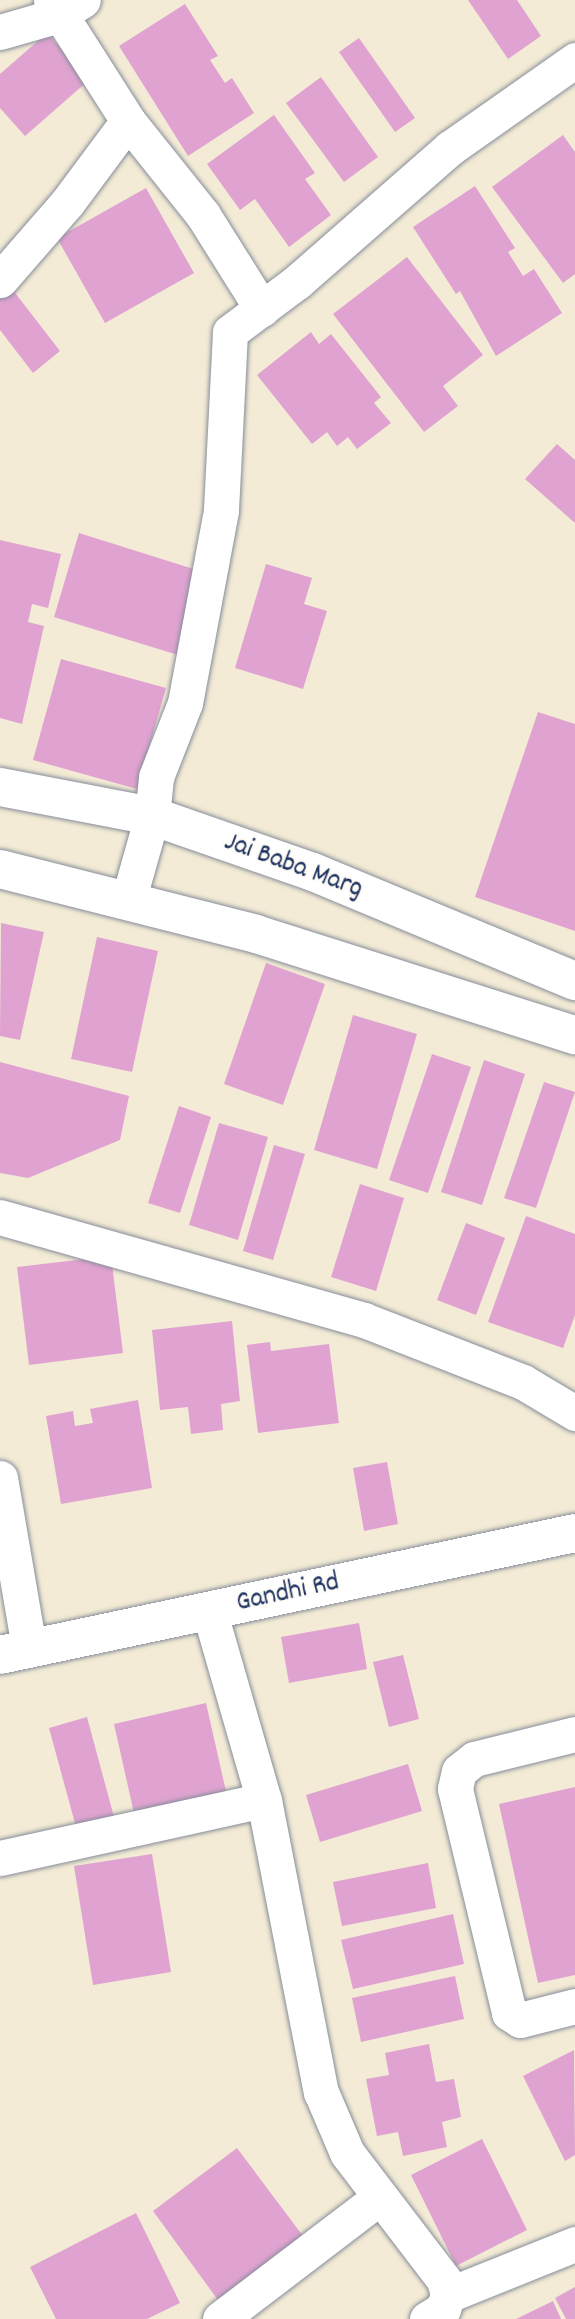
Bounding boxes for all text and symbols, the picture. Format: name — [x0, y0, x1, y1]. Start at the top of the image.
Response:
street label: Jai Baba Marg — [219, 826, 367, 908]
street label: Gandhi Rd — [233, 1567, 343, 1621]

